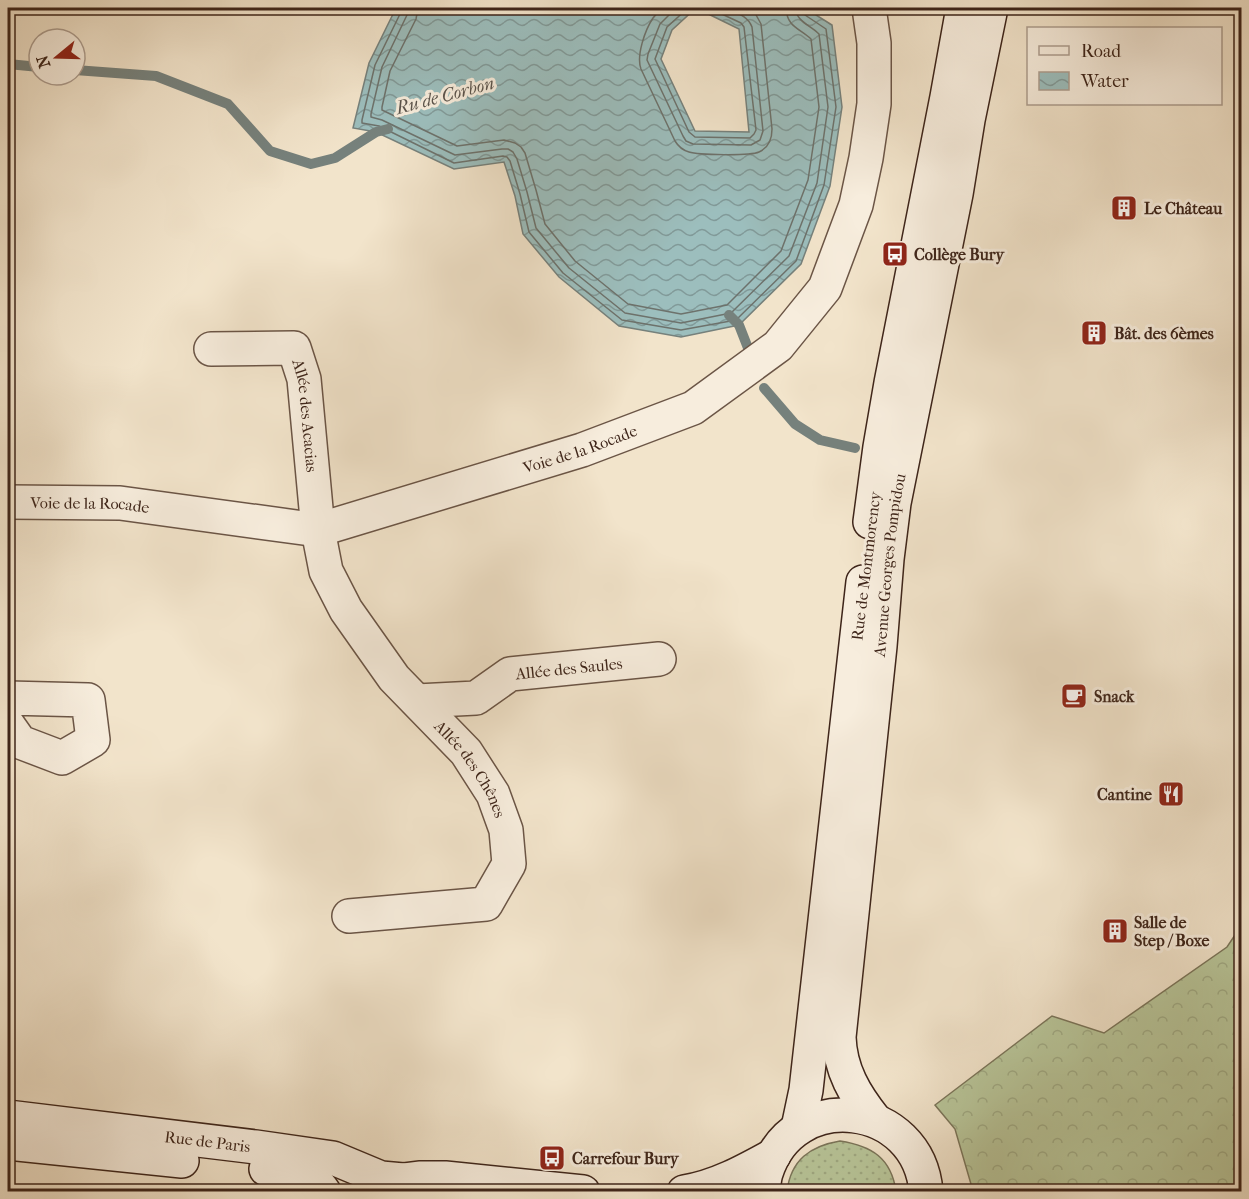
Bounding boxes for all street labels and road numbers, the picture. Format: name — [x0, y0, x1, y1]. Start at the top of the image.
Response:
street label: Allée des Acacias — [288, 355, 322, 473]
street label: Voie de la Rocade — [520, 421, 640, 477]
street label: Avenue Georges Pompidou — [869, 471, 909, 659]
street label: Rue de Montmorency — [847, 490, 885, 641]
street label: Voie de la Rocade — [29, 493, 151, 516]
street label: Allée des Saules — [514, 653, 623, 683]
street label: Allée des Chênes — [430, 715, 510, 820]
street label: Rue de Paris — [164, 1127, 252, 1156]

